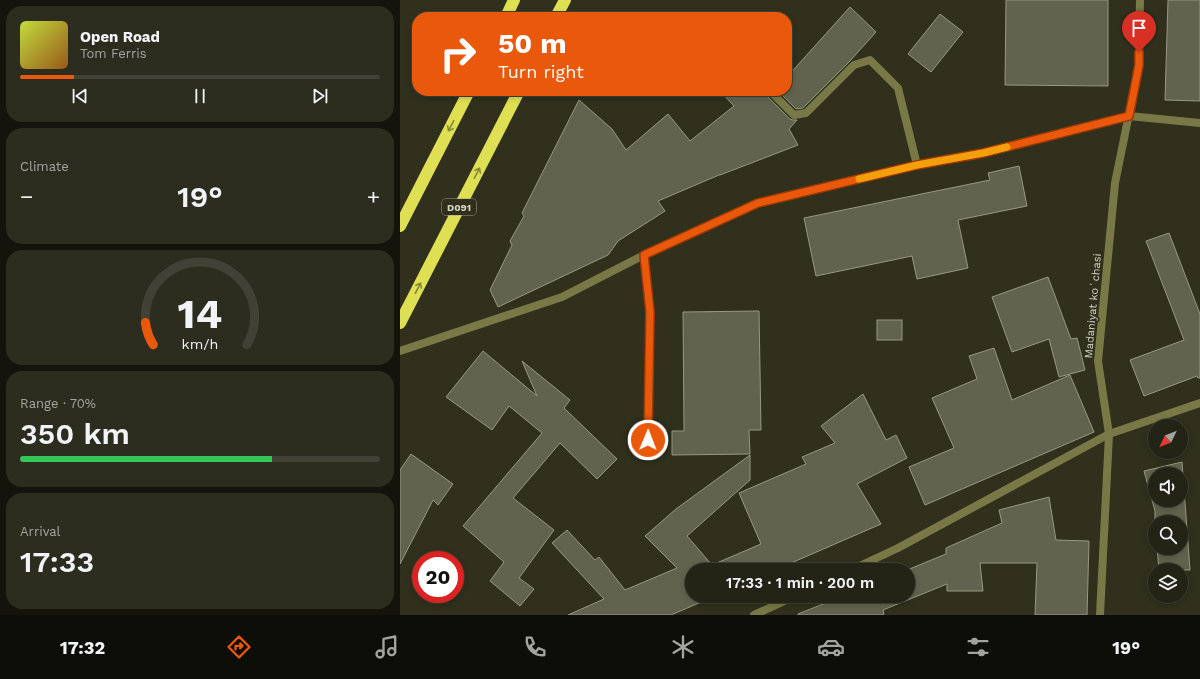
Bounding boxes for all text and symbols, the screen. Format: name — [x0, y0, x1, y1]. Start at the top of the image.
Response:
pin — [1122, 11, 1156, 52]
icon: arrive — [1128, 17, 1150, 39]
text: 50 m — [498, 27, 567, 60]
text: Open Road — [80, 28, 160, 46]
icon: right — [432, 28, 484, 80]
text: Tom Ferris — [80, 46, 147, 61]
text: Turn right — [498, 61, 584, 82]
icon: previous — [69, 85, 91, 107]
icon: pause — [189, 85, 211, 107]
icon: next — [309, 85, 331, 107]
one-way arrow — [447, 120, 454, 132]
text: Climate — [20, 159, 69, 174]
one-way arrow — [474, 167, 481, 179]
text: 19° — [177, 179, 223, 214]
text: − — [20, 184, 33, 209]
text: + — [367, 184, 380, 209]
road number: D091 — [442, 199, 476, 215]
street label: Madaniyat koʻchasi — [1082, 253, 1104, 359]
one-way arrow — [415, 283, 422, 295]
text: 14 — [178, 289, 222, 338]
text: km/h — [182, 336, 218, 352]
text: Range · 70% — [20, 396, 96, 411]
text: 350 km — [20, 416, 130, 451]
position arrow — [627, 419, 669, 461]
north arrow — [1148, 419, 1188, 459]
map controls — [1148, 419, 1188, 603]
button: sound — [1148, 467, 1188, 507]
button: search — [1148, 515, 1188, 555]
text: Arrival — [20, 524, 61, 539]
text: 17:33 — [20, 544, 94, 579]
speed limit sign: 20 — [412, 551, 464, 603]
button: layers — [1148, 563, 1188, 603]
text: 17:33 · 1 min · 200 m — [726, 574, 874, 592]
icon: directions — [225, 633, 253, 661]
icon: music — [373, 633, 401, 661]
icon: phone — [521, 633, 549, 661]
icon: climate — [669, 633, 697, 661]
icon: car — [817, 633, 845, 661]
icon: filters — [964, 633, 992, 661]
text: 17:32 — [60, 637, 105, 658]
text: 19° — [1112, 637, 1140, 658]

